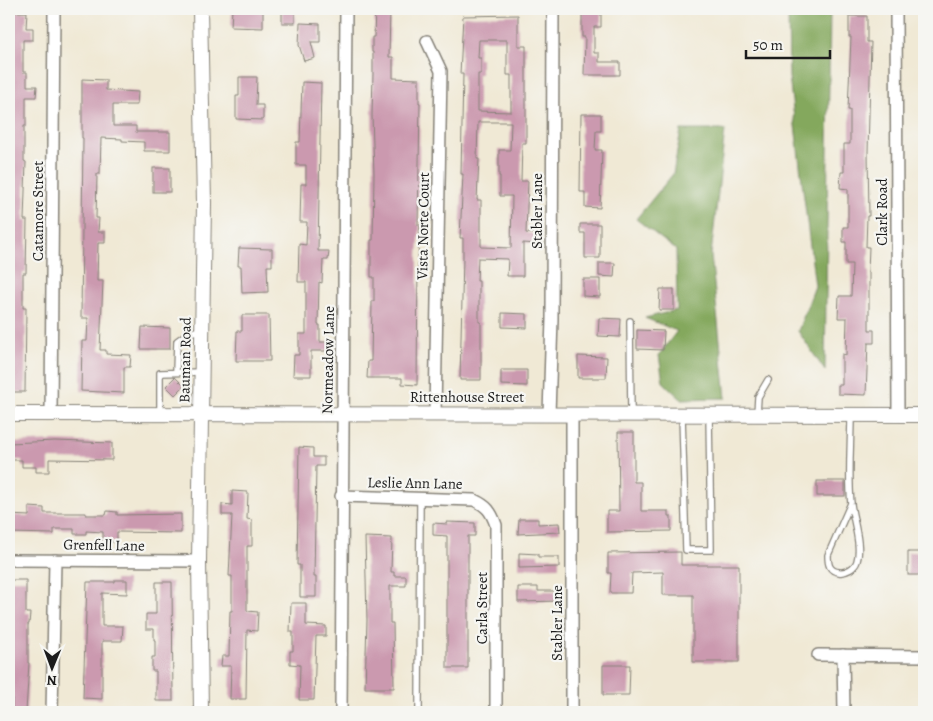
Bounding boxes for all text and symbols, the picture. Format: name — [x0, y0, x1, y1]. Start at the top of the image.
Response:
scale bar — [746, 28, 829, 60]
text: 50 m — [753, 35, 783, 55]
street label: Catamore Street — [28, 161, 48, 261]
street label: Vista Norte Court — [412, 172, 434, 281]
street label: Stabler Lane — [527, 173, 547, 249]
street label: Clark Road — [872, 177, 892, 246]
street label: Normeadow Lane — [317, 305, 339, 414]
street label: Bauman Road — [174, 316, 196, 403]
street label: Rittenhouse Street — [410, 387, 524, 407]
street label: Leslie Ann Lane — [367, 472, 463, 494]
street label: Grenfell Lane — [63, 534, 145, 556]
street label: Carla Street — [472, 572, 492, 644]
street label: Stabler Lane — [547, 585, 567, 661]
north arrow — [28, 644, 78, 694]
text: N — [47, 671, 57, 690]

